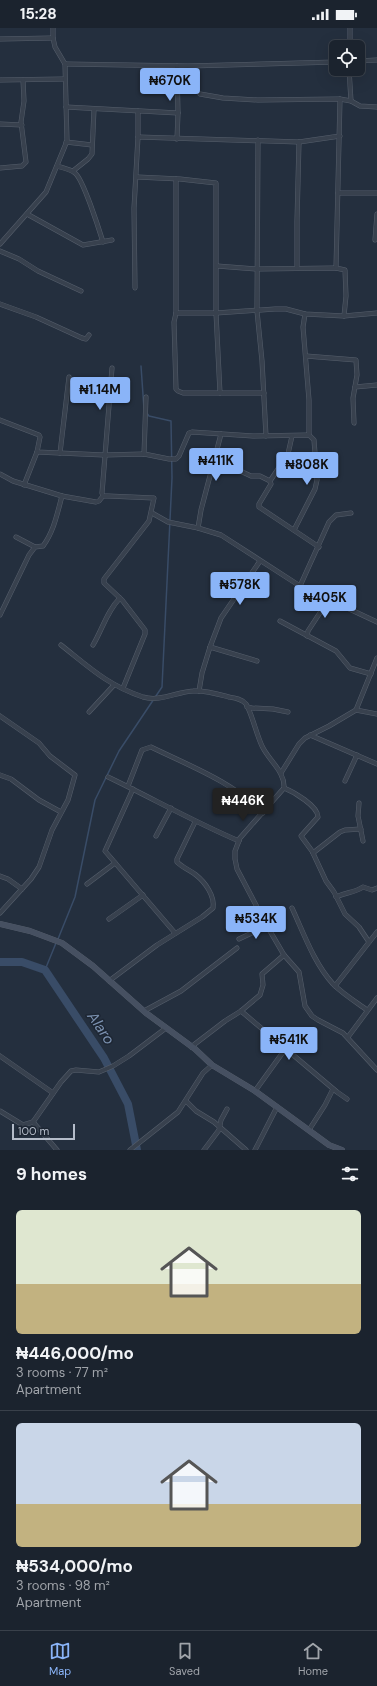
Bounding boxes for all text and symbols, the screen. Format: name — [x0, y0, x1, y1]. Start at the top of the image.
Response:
text: 15:28 — [20, 4, 57, 24]
map controls — [329, 40, 365, 76]
button: locate — [329, 40, 365, 76]
pin: ₦670K — [142, 68, 198, 102]
text: ₦670K — [149, 72, 191, 89]
pin: ₦1.14M — [67, 377, 133, 411]
text: ₦1.14M — [79, 381, 121, 398]
pin: ₦411K — [188, 448, 244, 482]
text: ₦411K — [198, 452, 234, 469]
pin: ₦808K — [279, 452, 335, 486]
text: ₦808K — [285, 456, 329, 473]
pin: ₦578K — [212, 572, 268, 606]
text: ₦578K — [220, 576, 261, 593]
pin: ₦405K — [297, 585, 353, 619]
text: ₦405K — [303, 589, 347, 606]
pin: ₦446K — [215, 788, 271, 822]
text: ₦446K — [221, 792, 265, 809]
pin: ₦534K — [228, 906, 284, 940]
text: ₦534K — [235, 910, 277, 927]
water label: Alaro — [82, 1007, 119, 1048]
pin: ₦541K — [261, 1027, 317, 1061]
text: ₦541K — [269, 1031, 309, 1048]
scale bar — [12, 1122, 75, 1141]
text: 100 m — [18, 1124, 49, 1138]
text: 9 homes — [16, 1163, 87, 1185]
icon: filters — [339, 1163, 361, 1185]
icon: home — [153, 1236, 225, 1308]
text: ₦446,000/mo — [16, 1342, 134, 1364]
text: 3 rooms · 77 m² — [16, 1364, 108, 1381]
text: Apartment — [16, 1381, 81, 1398]
icon: home — [153, 1449, 225, 1521]
text: ₦534,000/mo — [16, 1555, 133, 1577]
text: 3 rooms · 98 m² — [16, 1577, 110, 1594]
text: Apartment — [16, 1594, 81, 1611]
tab: Map — [49, 1640, 71, 1678]
tab: Saved — [169, 1640, 200, 1678]
tab: Home — [298, 1640, 328, 1678]

